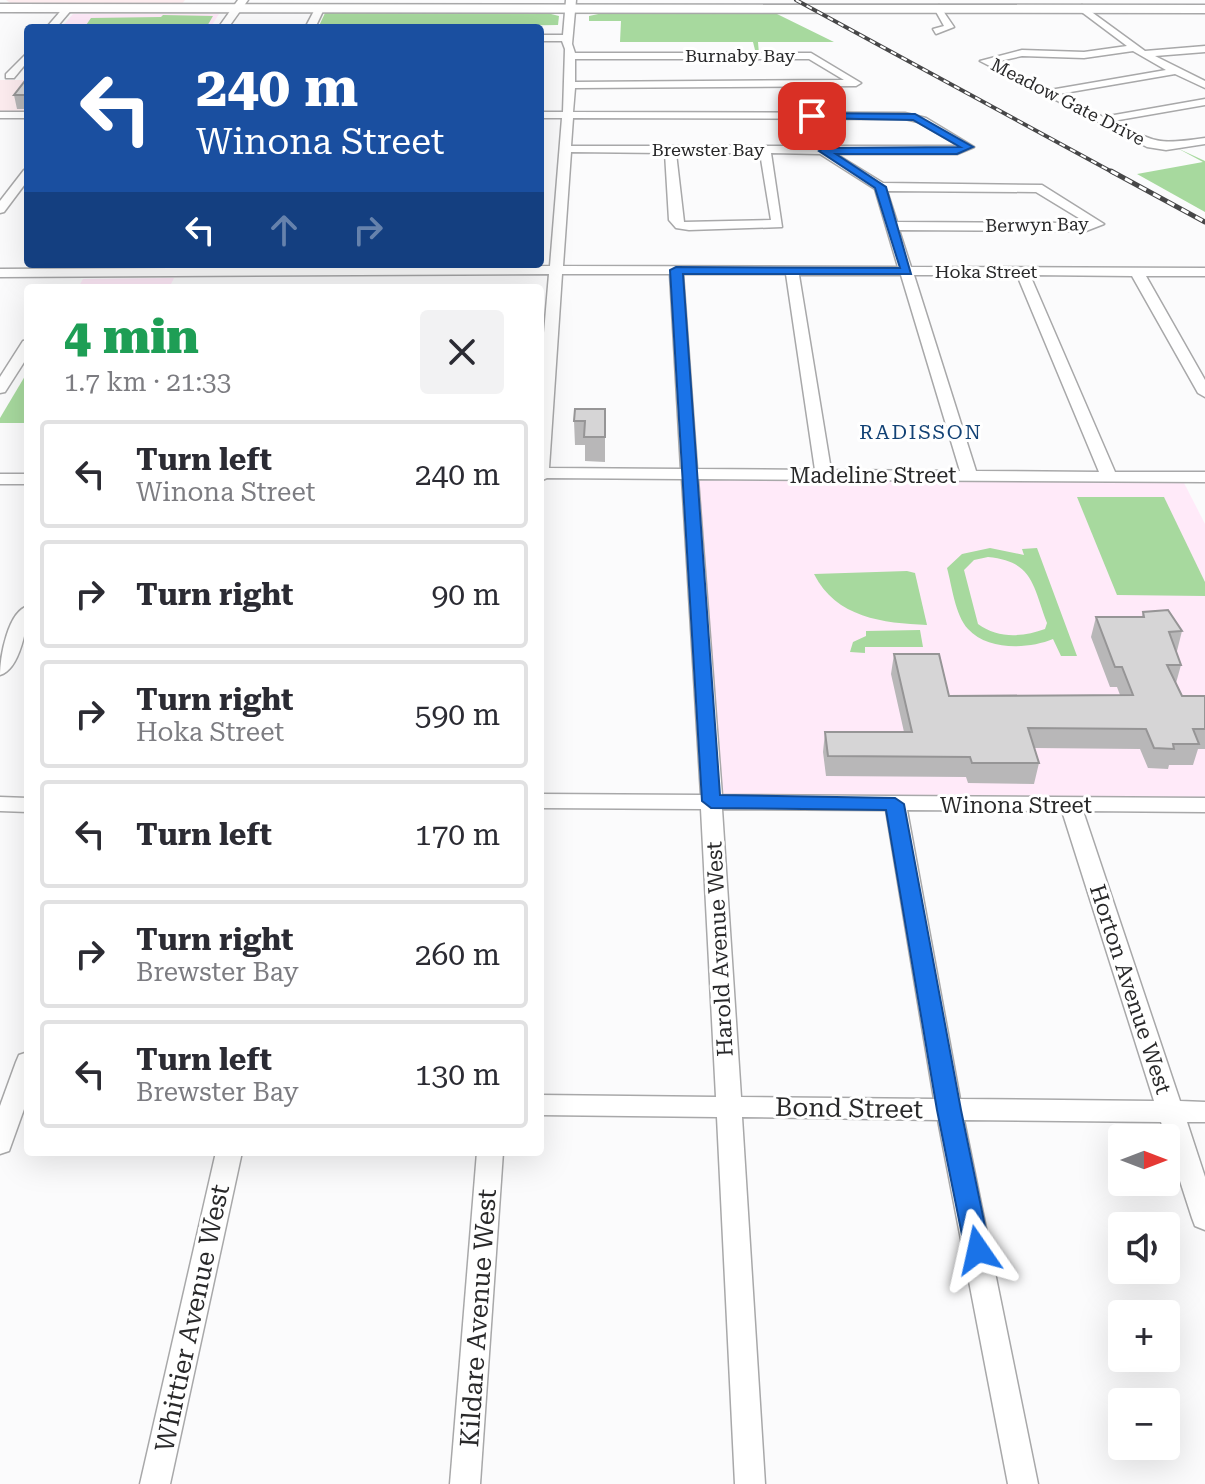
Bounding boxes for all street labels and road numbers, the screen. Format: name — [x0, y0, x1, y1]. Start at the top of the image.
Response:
street label: Burnaby Bay — [685, 45, 795, 66]
street label: Meadow Gate Drive — [988, 54, 1149, 150]
street label: Brewster Bay — [652, 139, 765, 160]
street label: Berwyn Bay — [985, 213, 1089, 236]
street label: Hoka Street — [935, 261, 1038, 282]
street label: Madeline Street — [789, 463, 957, 488]
street label: Winona Street — [940, 793, 1092, 818]
street label: Harold Avenue West — [701, 841, 738, 1057]
street label: Horton Avenue West — [1085, 881, 1176, 1097]
street label: Bond Street — [775, 1092, 924, 1124]
street label: Whittier Avenue West — [149, 1181, 235, 1454]
street label: Kildare Avenue West — [454, 1188, 502, 1448]

